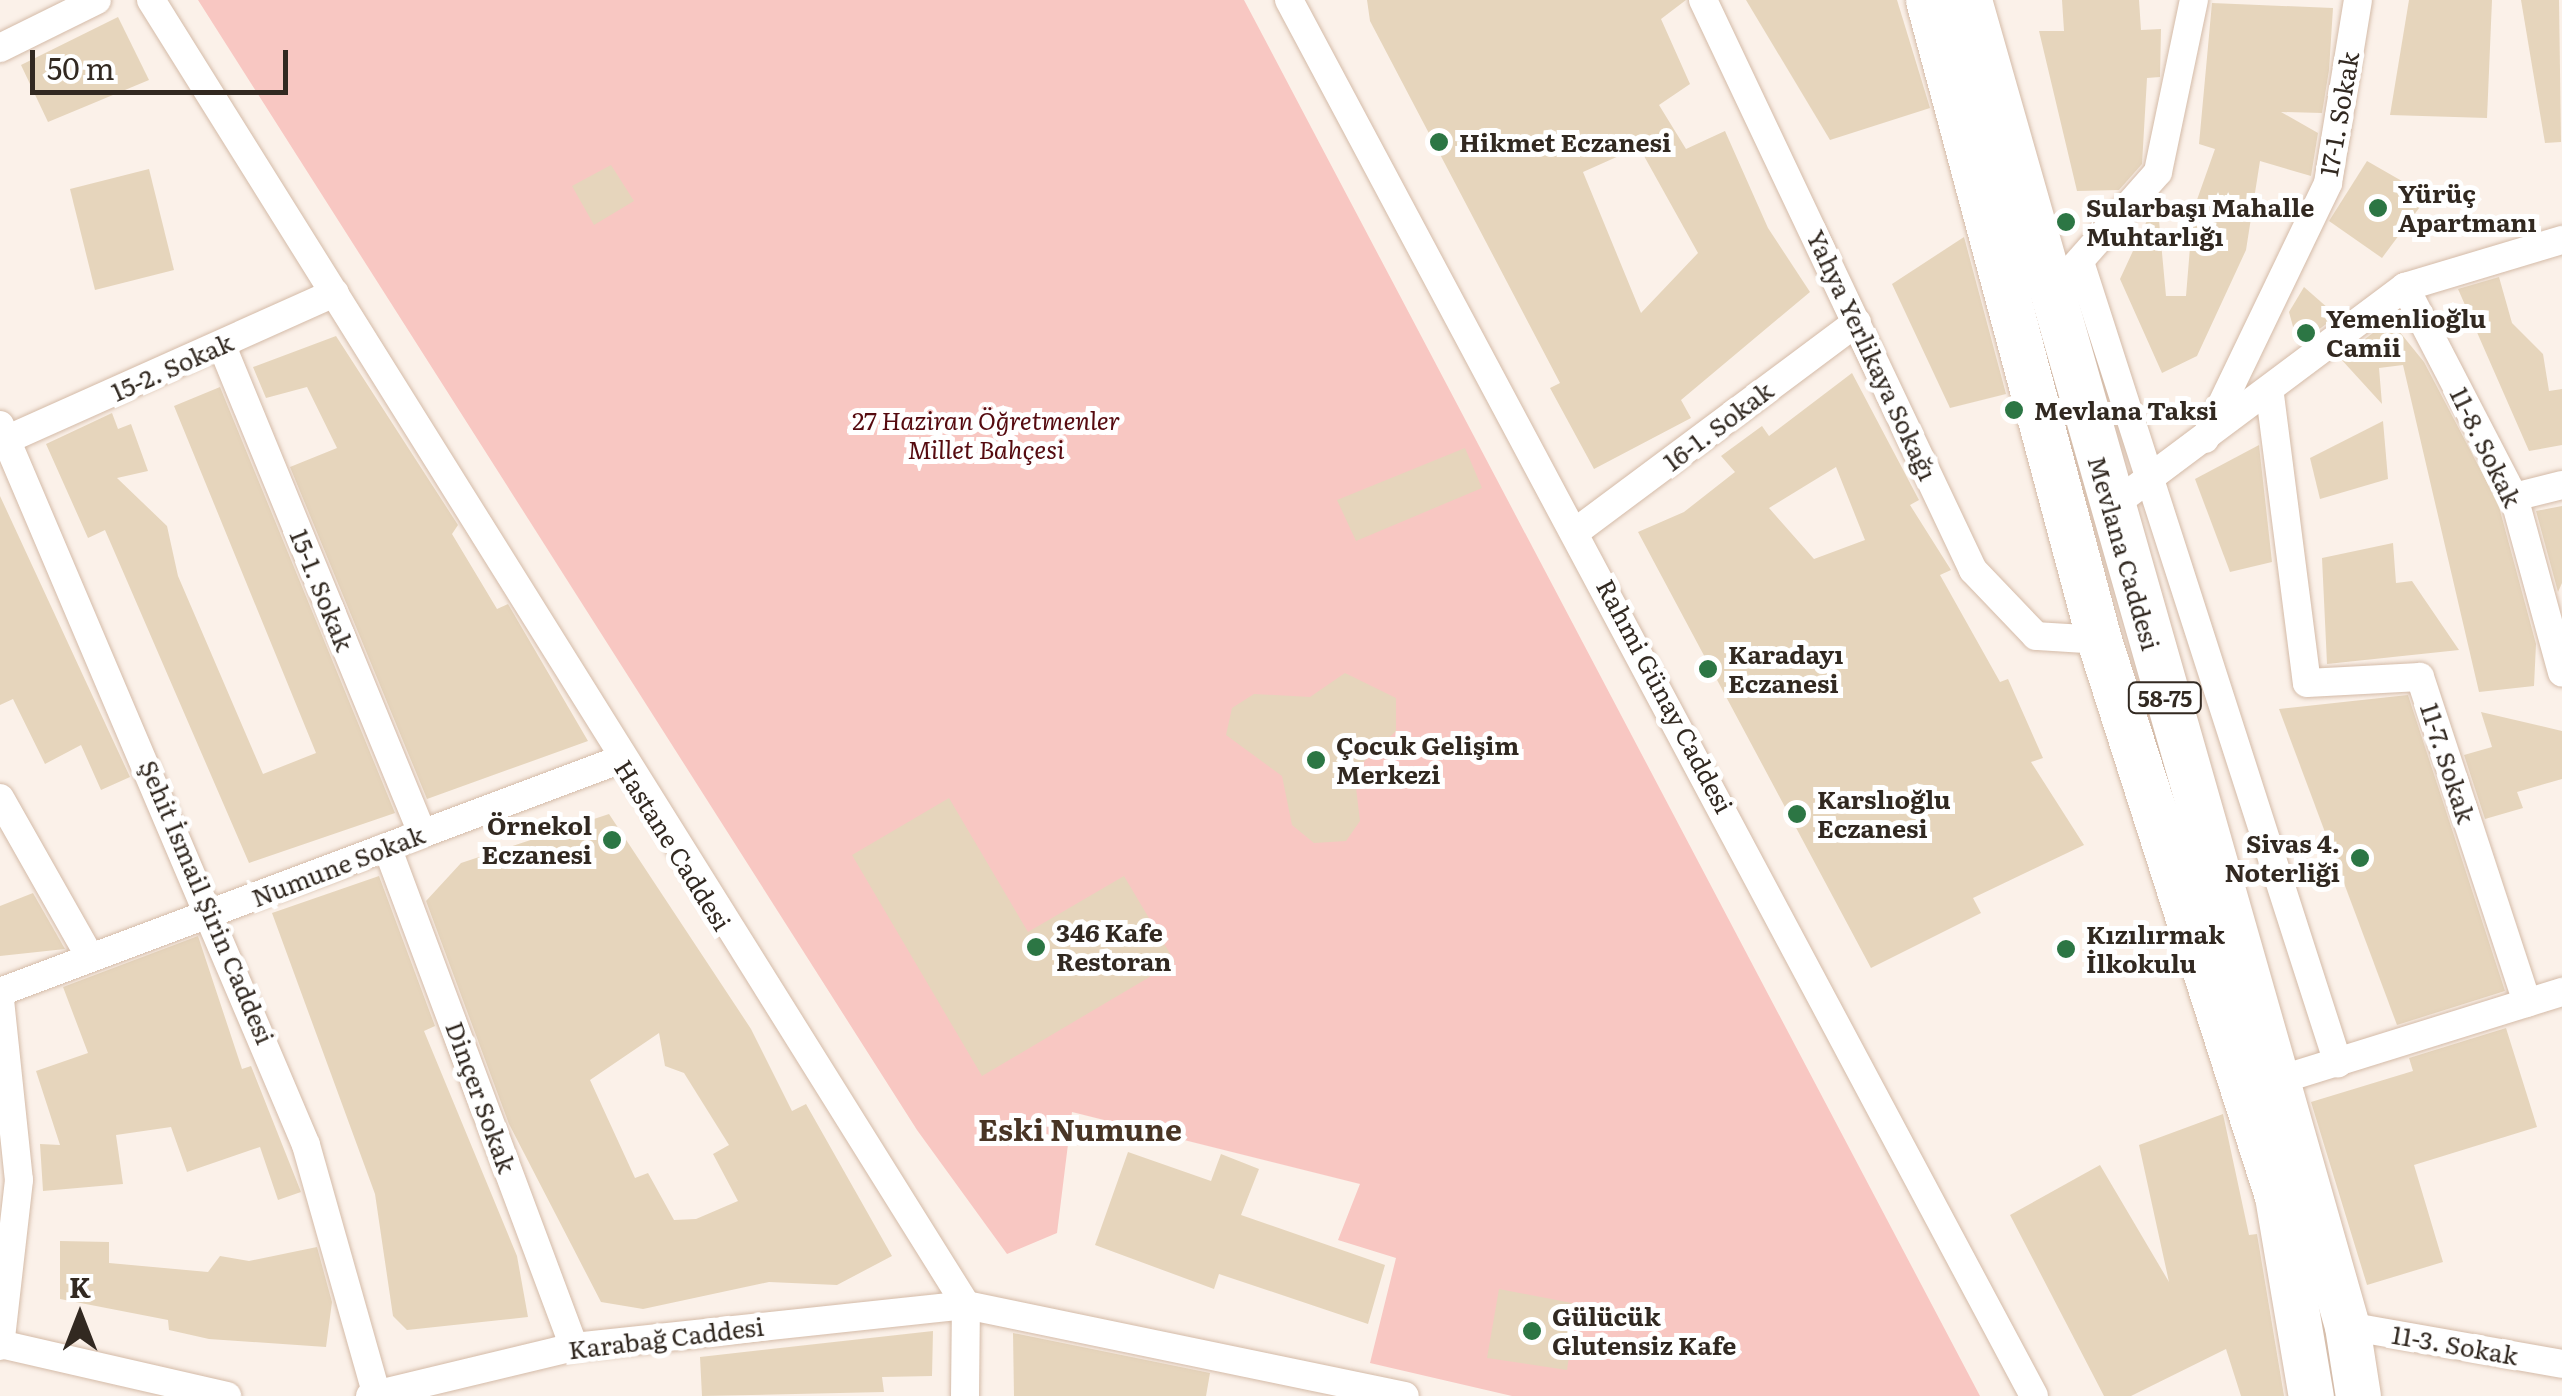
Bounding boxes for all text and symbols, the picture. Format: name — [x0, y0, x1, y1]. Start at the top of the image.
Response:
scale bar — [35, 30, 292, 92]
text: 50 m — [47, 45, 115, 89]
street label: 17-1. Sokak — [2313, 49, 2365, 179]
place label: Hikmet Eczanesi — [1459, 127, 1671, 157]
marker: Hikmet Eczanesi — [1428, 131, 1450, 153]
place label: Yürüç Apartmanı — [2398, 179, 2537, 238]
place label: Sularbaşı Mahalle Muhtarlığı — [2086, 193, 2314, 252]
marker: Yürüç Apartmanı — [2367, 197, 2389, 219]
marker: Sularbaşı Mahalle Muhtarlığı — [2055, 211, 2077, 233]
street label: Yahya Yerlikaya Sokağı — [1801, 225, 1943, 485]
place label: Yemenlioğlu Camii — [2326, 304, 2486, 363]
marker: Yemenlioğlu Camii — [2295, 322, 2317, 344]
street label: 15-2. Sokak — [107, 327, 237, 407]
street label: 16-1. Sokak — [1657, 375, 1779, 477]
street label: 11-8. Sokak — [2444, 382, 2528, 512]
place label: Mevlana Taksi — [2034, 395, 2218, 425]
marker: Mevlana Taksi — [2003, 399, 2025, 421]
park label: 27 Haziran Öğretmenler Millet Bahçesi — [852, 406, 1120, 465]
street label: Mevlana Caddesi — [2082, 452, 2166, 654]
street label: 15-1. Sokak — [284, 525, 360, 655]
street label: Rahmi Günay Caddesi — [1591, 574, 1739, 818]
place label: Karadayı Eczanesi — [1728, 640, 1843, 699]
marker: Karadayı Eczanesi — [1697, 658, 1719, 680]
road number: 58-75 — [2128, 681, 2202, 715]
street label: 11-7. Sokak — [2415, 699, 2481, 827]
place label: Çocuk Gelişim Merkezi — [1336, 731, 1519, 790]
marker: Çocuk Gelişim Merkezi — [1305, 749, 1327, 771]
street label: Hastane Caddesi — [608, 754, 738, 936]
street label: Şehit İsmail Şirin Caddesi — [133, 755, 281, 1049]
place label: Karslıoğlu Eczanesi — [1817, 785, 1951, 844]
marker: Karslıoğlu Eczanesi — [1786, 803, 1808, 825]
place label: Örnekol Eczanesi — [481, 811, 592, 870]
street label: Numune Sokak — [247, 819, 429, 913]
marker: Örnekol Eczanesi — [601, 829, 623, 851]
place label: Sivas 4. Noterliği — [2225, 829, 2340, 888]
marker: Sivas 4. Noterliği — [2349, 847, 2371, 869]
place label: 346 Kafe Restoran — [1056, 918, 1171, 977]
place label: Kızılırmak İlkokulu — [2086, 920, 2225, 979]
marker: 346 Kafe Restoran — [1025, 936, 1047, 958]
marker: Kızılırmak İlkokulu — [2055, 938, 2077, 960]
street label: Dinçer Sokak — [440, 1017, 522, 1177]
district label: Eski Numune — [978, 1110, 1182, 1146]
text: K — [69, 1265, 91, 1307]
north arrow — [30, 1266, 130, 1366]
place label: Gülücük Glutensiz Kafe — [1552, 1302, 1736, 1361]
street label: Karabağ Caddesi — [567, 1311, 765, 1365]
street label: 11-3. Sokak — [2390, 1319, 2520, 1371]
marker: Gülücük Glutensiz Kafe — [1521, 1320, 1543, 1342]

